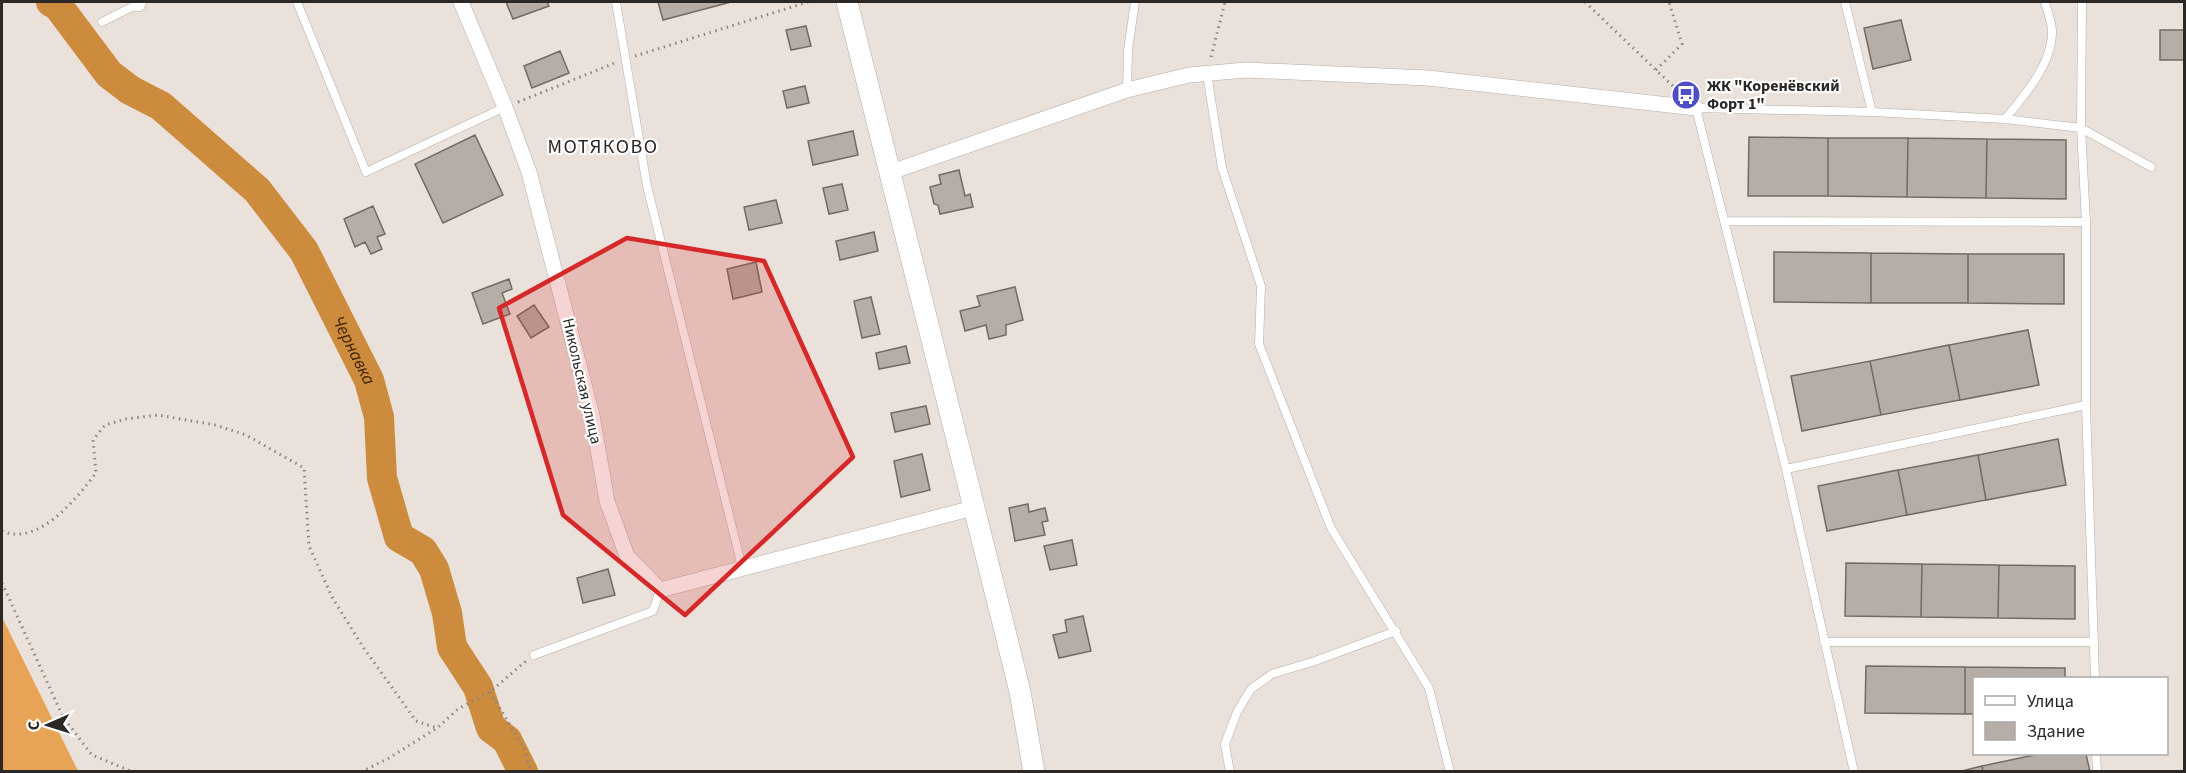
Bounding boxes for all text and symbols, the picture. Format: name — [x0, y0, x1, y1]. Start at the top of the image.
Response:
place label: ЖК "Коренёвский Форт 1" — [1707, 75, 1839, 115]
bus stop icon: ЖК "Коренёвский Форт 1" — [1670, 79, 1702, 111]
district label: МОТЯКОВО — [547, 133, 659, 161]
water label: Чернавка — [326, 311, 382, 389]
street label: Никольская улица — [557, 316, 607, 446]
legend — [1973, 677, 2168, 755]
text: Улица — [2027, 689, 2074, 714]
north arrow — [18, 695, 78, 755]
text: Здание — [2027, 719, 2085, 744]
text: С — [23, 721, 45, 731]

